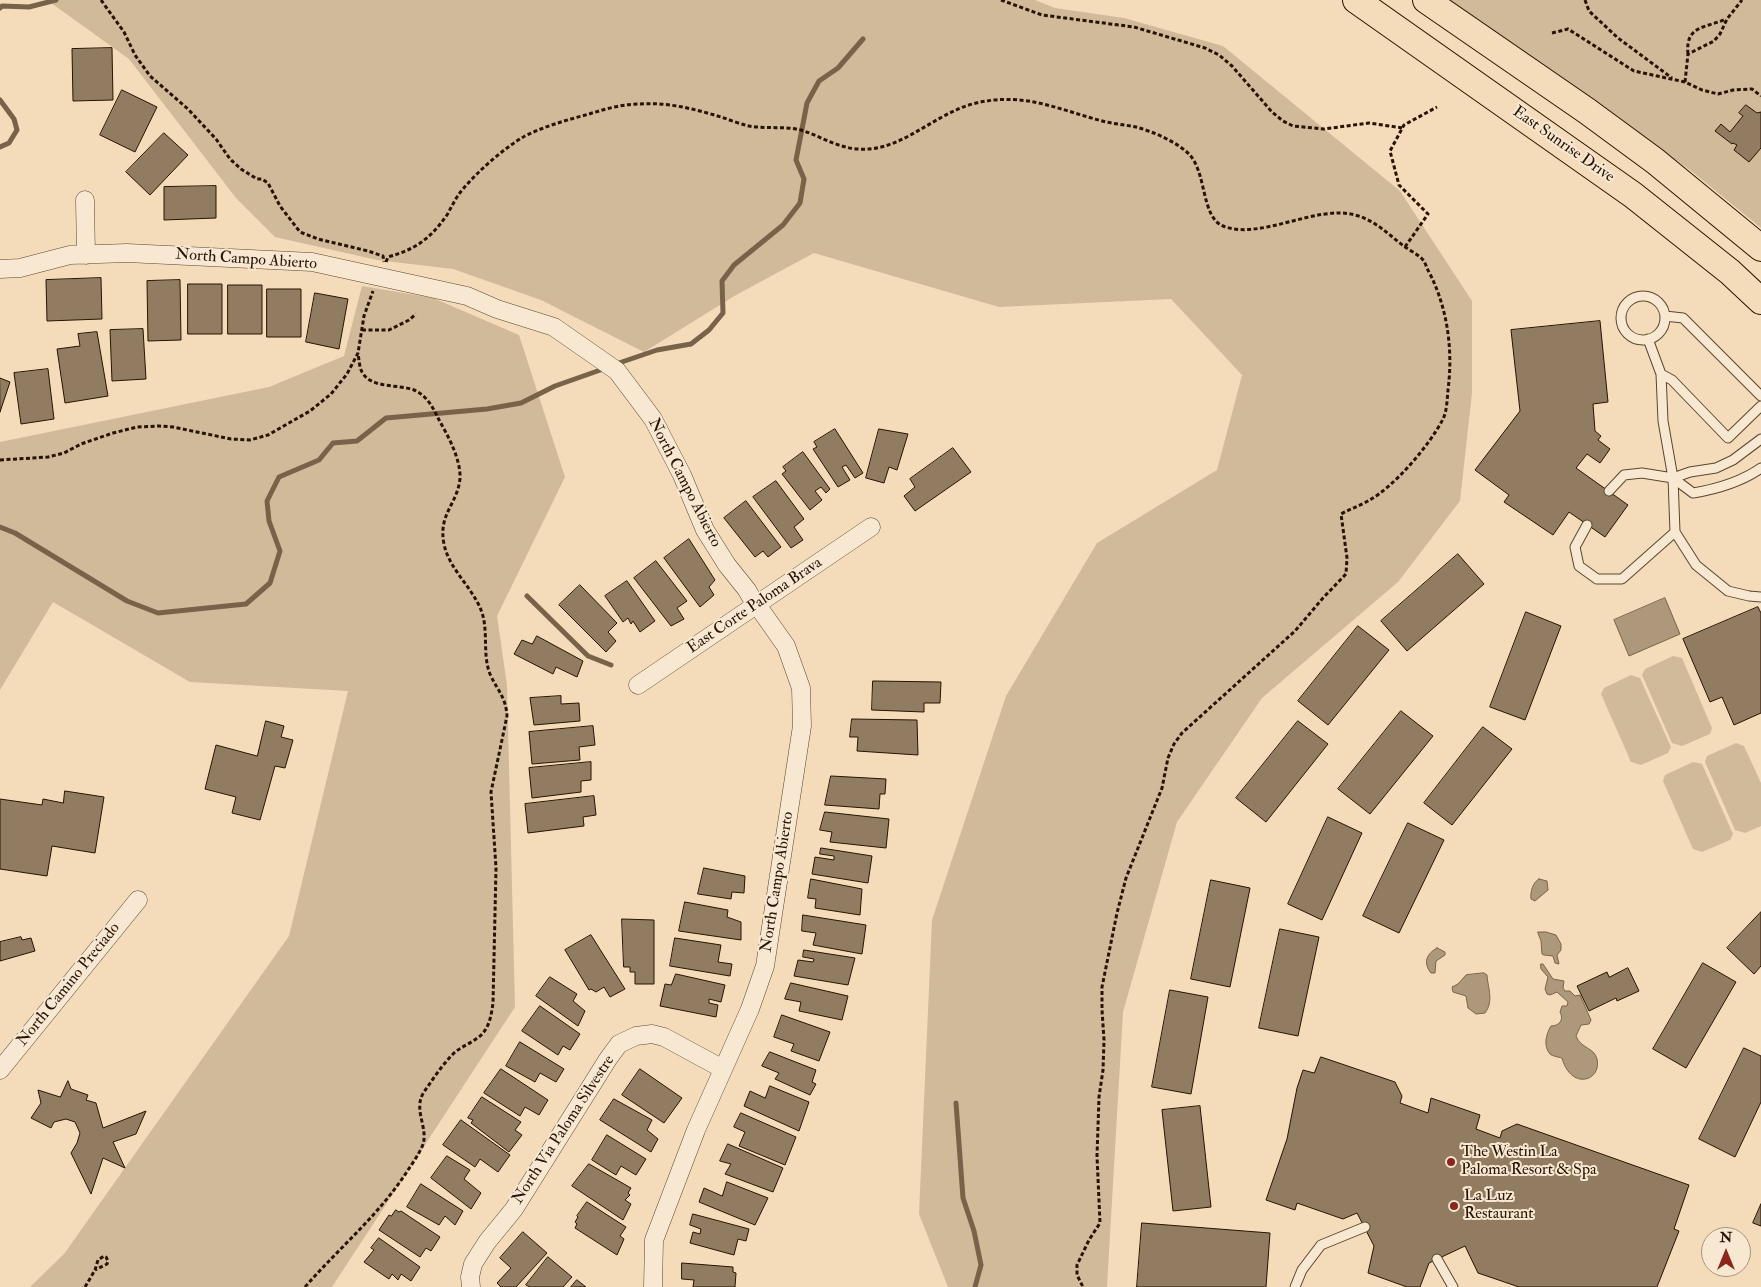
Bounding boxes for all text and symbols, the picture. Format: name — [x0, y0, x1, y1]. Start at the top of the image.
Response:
street label: East Sunrise Drive — [1508, 103, 1618, 187]
street label: North Campo Abierto — [175, 245, 317, 275]
street label: North Campo Abierto — [643, 415, 725, 551]
street label: East Corte Paloma Brava — [684, 554, 826, 658]
street label: North Campo Abierto — [757, 810, 799, 954]
street label: North Camino Preciado — [13, 919, 125, 1051]
street label: North Via Paloma Silvestre — [509, 1052, 619, 1208]
place label: The Westin La Paloma Resort & Spa — [1461, 1143, 1597, 1181]
marker: The Westin La Paloma Resort & Spa — [1445, 1156, 1457, 1168]
place label: La Luz Restaurant — [1464, 1187, 1533, 1225]
marker: La Luz Restaurant — [1448, 1200, 1460, 1212]
north arrow — [1701, 1227, 1751, 1277]
text: N — [1720, 1229, 1732, 1246]

